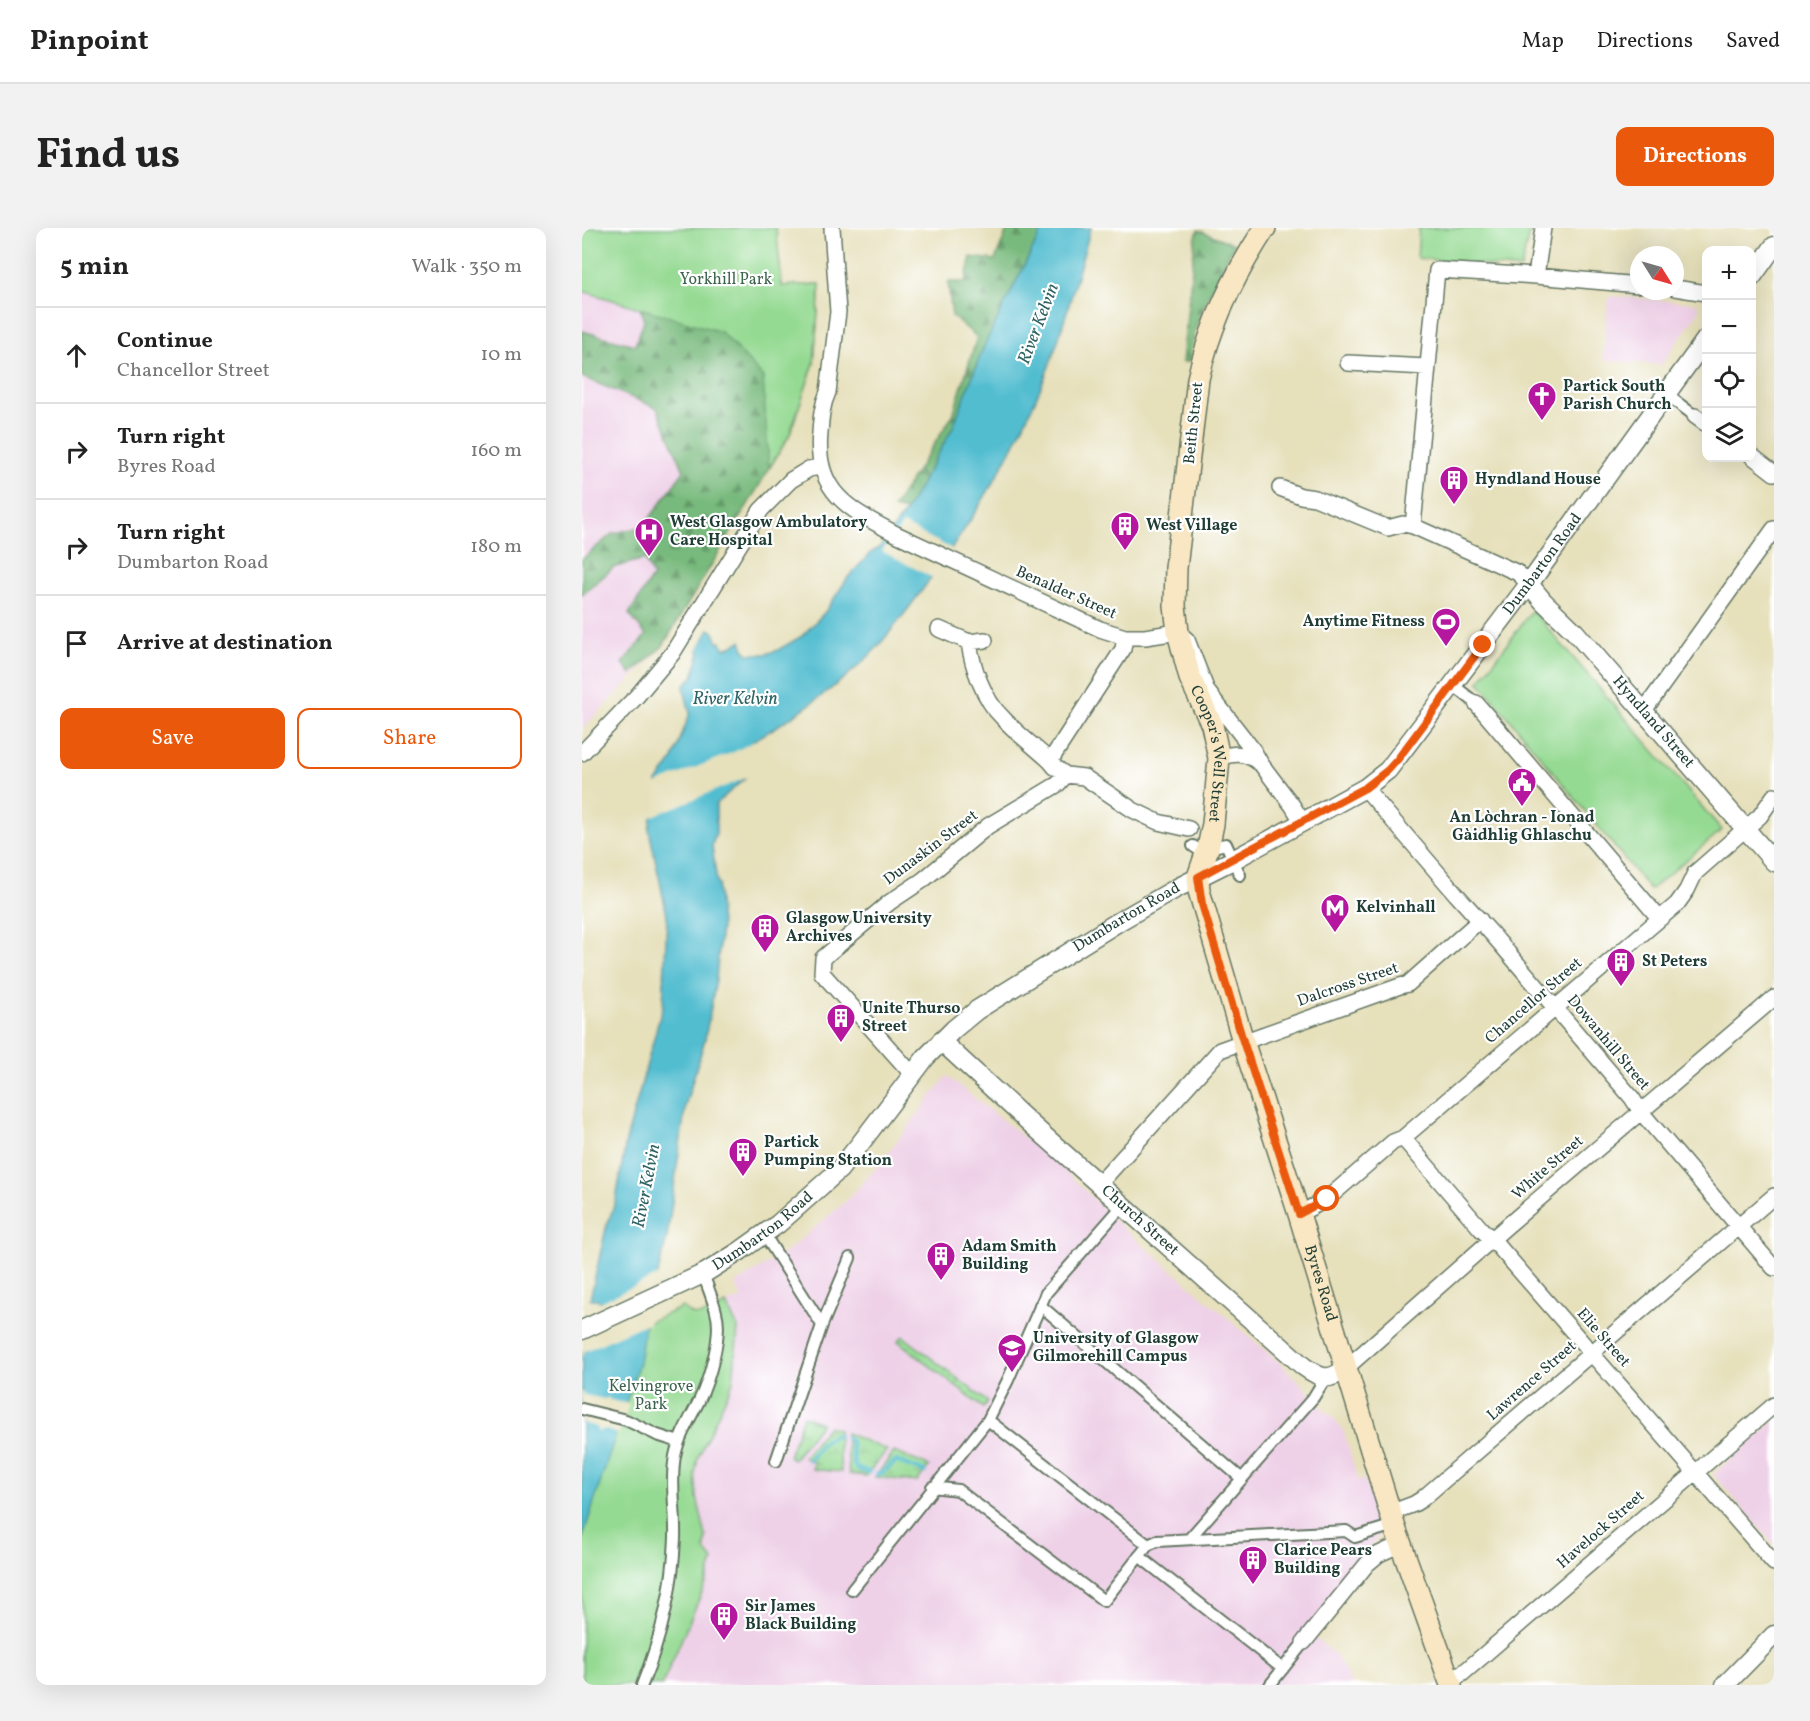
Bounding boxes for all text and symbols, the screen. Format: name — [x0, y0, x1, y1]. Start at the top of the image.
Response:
text: Pinpoint — [30, 22, 148, 61]
text: Map — [1522, 27, 1564, 56]
text: Directions — [1597, 27, 1693, 56]
text: Saved — [1726, 27, 1780, 56]
text: Find us — [36, 127, 180, 186]
button: Directions — [1616, 127, 1774, 186]
north arrow — [1630, 246, 1684, 300]
map controls — [1702, 246, 1756, 462]
button: + — [1702, 246, 1756, 300]
text: 5 min — [60, 249, 129, 285]
text: Walk · 350 m — [411, 253, 522, 281]
park label: Yorkhill Park — [680, 269, 772, 291]
water label: River Kelvin — [1012, 280, 1066, 368]
button: − — [1702, 300, 1756, 354]
text: Continue — [117, 326, 213, 357]
icon: ahead — [60, 339, 93, 372]
text: 10 m — [481, 341, 522, 369]
button: locate — [1702, 354, 1756, 408]
text: Chancellor Street — [117, 357, 270, 385]
place label: Partick South Parish Church — [1563, 376, 1672, 416]
street label: Beith Street — [1179, 380, 1209, 465]
church icon: Partick South Parish Church — [1526, 380, 1558, 422]
button: layers — [1702, 408, 1756, 462]
text: Turn right — [117, 422, 225, 453]
icon: right — [60, 435, 93, 468]
text: 160 m — [470, 437, 522, 465]
text: Byres Road — [117, 453, 216, 481]
building icon: Hyndland House — [1438, 464, 1470, 506]
place label: Hyndland House — [1475, 469, 1601, 491]
street label: Dumbarton Road — [1498, 509, 1588, 620]
building icon: West Village — [1109, 510, 1141, 552]
place label: West Glasgow Ambulatory Care Hospital — [670, 512, 867, 552]
place label: West Village — [1146, 515, 1237, 537]
hospital icon: West Glasgow Ambulatory Care Hospital — [633, 516, 665, 558]
text: Turn right — [117, 518, 225, 549]
icon: right — [60, 531, 93, 564]
text: 180 m — [470, 533, 522, 561]
text: Dumbarton Road — [117, 549, 268, 577]
street label: Benalder Street — [1012, 561, 1120, 625]
sports icon: Anytime Fitness — [1430, 606, 1462, 648]
place label: Anytime Fitness — [1303, 611, 1425, 633]
icon: arrive — [60, 627, 93, 660]
text: Arrive at destination — [117, 628, 333, 659]
route end — [1469, 631, 1495, 657]
street label: Hyndland Street — [1607, 671, 1700, 774]
street label: Cooper's Well Street — [1184, 682, 1230, 824]
water label: River Kelvin — [693, 687, 777, 712]
button: Save — [60, 708, 285, 769]
button: Share — [297, 708, 522, 769]
public building icon: An Lòchran - Ionad Gàidhlig Ghlaschu — [1506, 766, 1538, 808]
street label: Dunaskin Street — [879, 805, 983, 891]
place label: An Lòchran - Ionad Gàidhlig Ghlaschu — [1450, 807, 1595, 847]
street label: Dumbarton Road — [1069, 877, 1184, 958]
metro station icon: Kelvinhall — [1319, 892, 1351, 934]
place label: Kelvinhall — [1356, 897, 1436, 919]
place label: Glasgow University Archives — [786, 908, 932, 948]
building icon: Glasgow University Archives — [749, 912, 781, 954]
building icon: St Peters — [1605, 946, 1637, 988]
place label: St Peters — [1642, 951, 1707, 973]
street label: Chancellor Street — [1481, 952, 1588, 1049]
street label: Dalcross Street — [1294, 957, 1402, 1013]
street label: Dowanhill Street — [1561, 990, 1655, 1096]
place label: Unite Thurso Street — [862, 998, 961, 1038]
building icon: Unite Thurso Street — [825, 1002, 857, 1044]
street label: White Street — [1507, 1130, 1589, 1205]
place label: Partick Pumping Station — [764, 1132, 893, 1172]
building icon: Partick Pumping Station — [727, 1136, 759, 1178]
water label: River Kelvin — [627, 1142, 667, 1230]
street label: Church Street — [1096, 1180, 1184, 1262]
route start — [1313, 1185, 1339, 1211]
street label: Dumbarton Road — [708, 1187, 818, 1277]
place label: Adam Smith Building — [962, 1236, 1057, 1276]
building icon: Adam Smith Building — [925, 1240, 957, 1282]
street label: Byres Road — [1298, 1242, 1342, 1324]
street label: Elie Street — [1571, 1304, 1635, 1373]
place label: University of Glasgow Gilmorehill Campus — [1033, 1328, 1199, 1368]
school or university icon: University of Glasgow Gilmorehill Campus — [996, 1332, 1028, 1374]
street label: Lawrence Street — [1482, 1336, 1582, 1426]
park label: Kelvingrove Park — [609, 1376, 693, 1416]
street label: Havelock Street — [1553, 1486, 1650, 1574]
place label: Clarice Pears Building — [1274, 1540, 1372, 1580]
building icon: Clarice Pears Building — [1237, 1544, 1269, 1586]
place label: Sir James Black Building — [745, 1596, 857, 1636]
building icon: Sir James Black Building — [708, 1600, 740, 1642]

